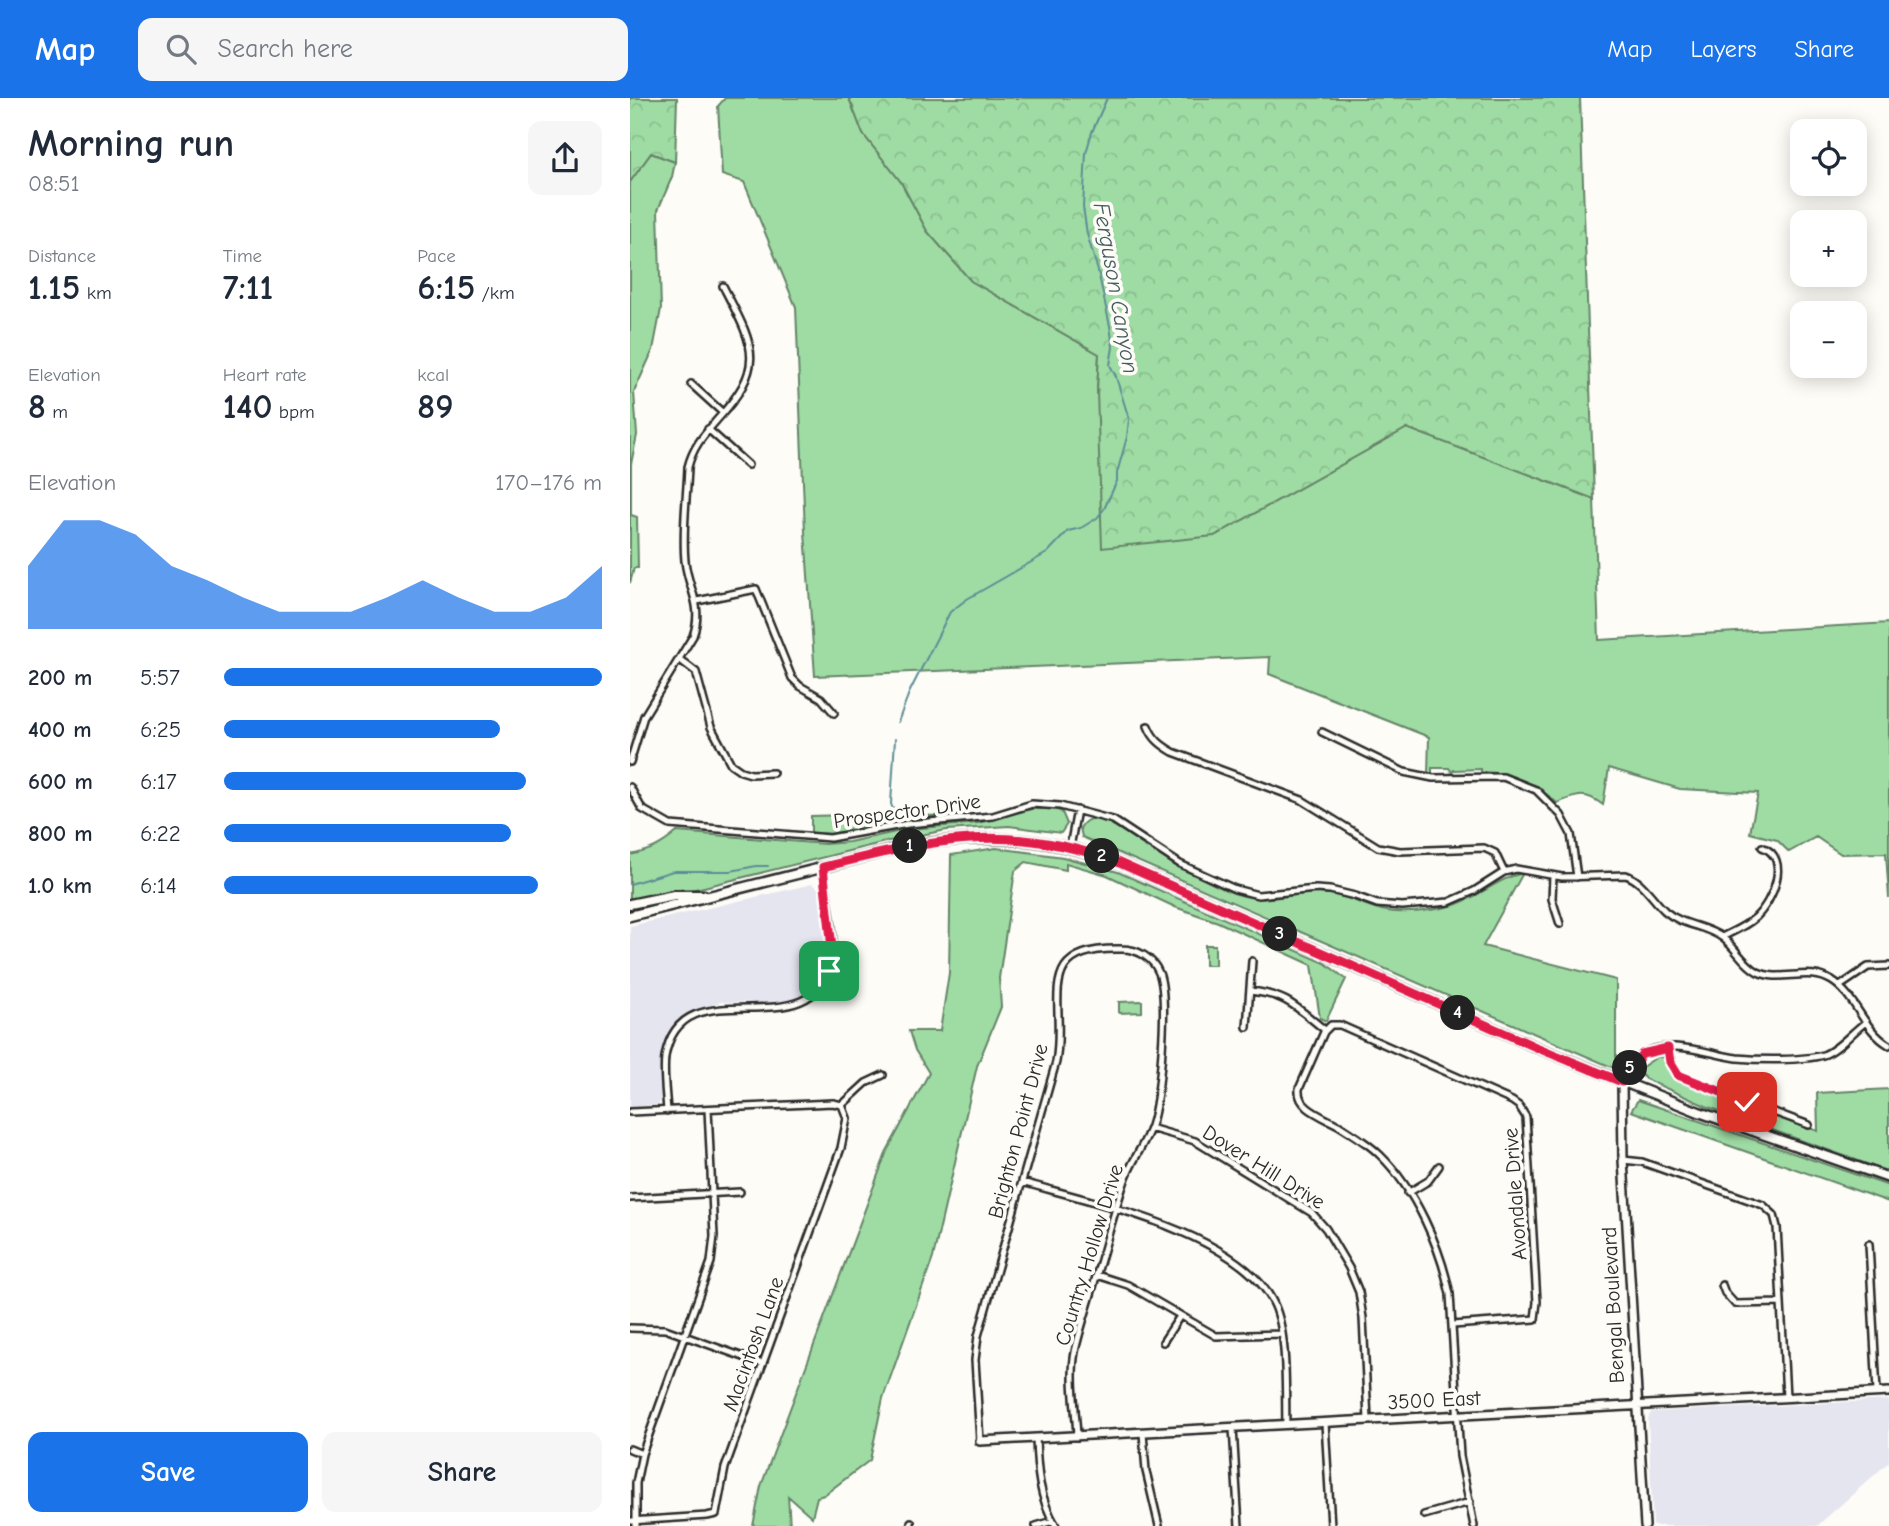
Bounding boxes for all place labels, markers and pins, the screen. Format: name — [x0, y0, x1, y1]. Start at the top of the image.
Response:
pin: 1 — [892, 828, 928, 864]
pin: 2 — [1084, 838, 1120, 874]
pin: 3 — [1262, 916, 1298, 952]
pin — [799, 941, 859, 1001]
pin: 4 — [1440, 996, 1476, 1030]
pin: 5 — [1612, 1051, 1648, 1086]
pin — [1717, 1072, 1777, 1132]

